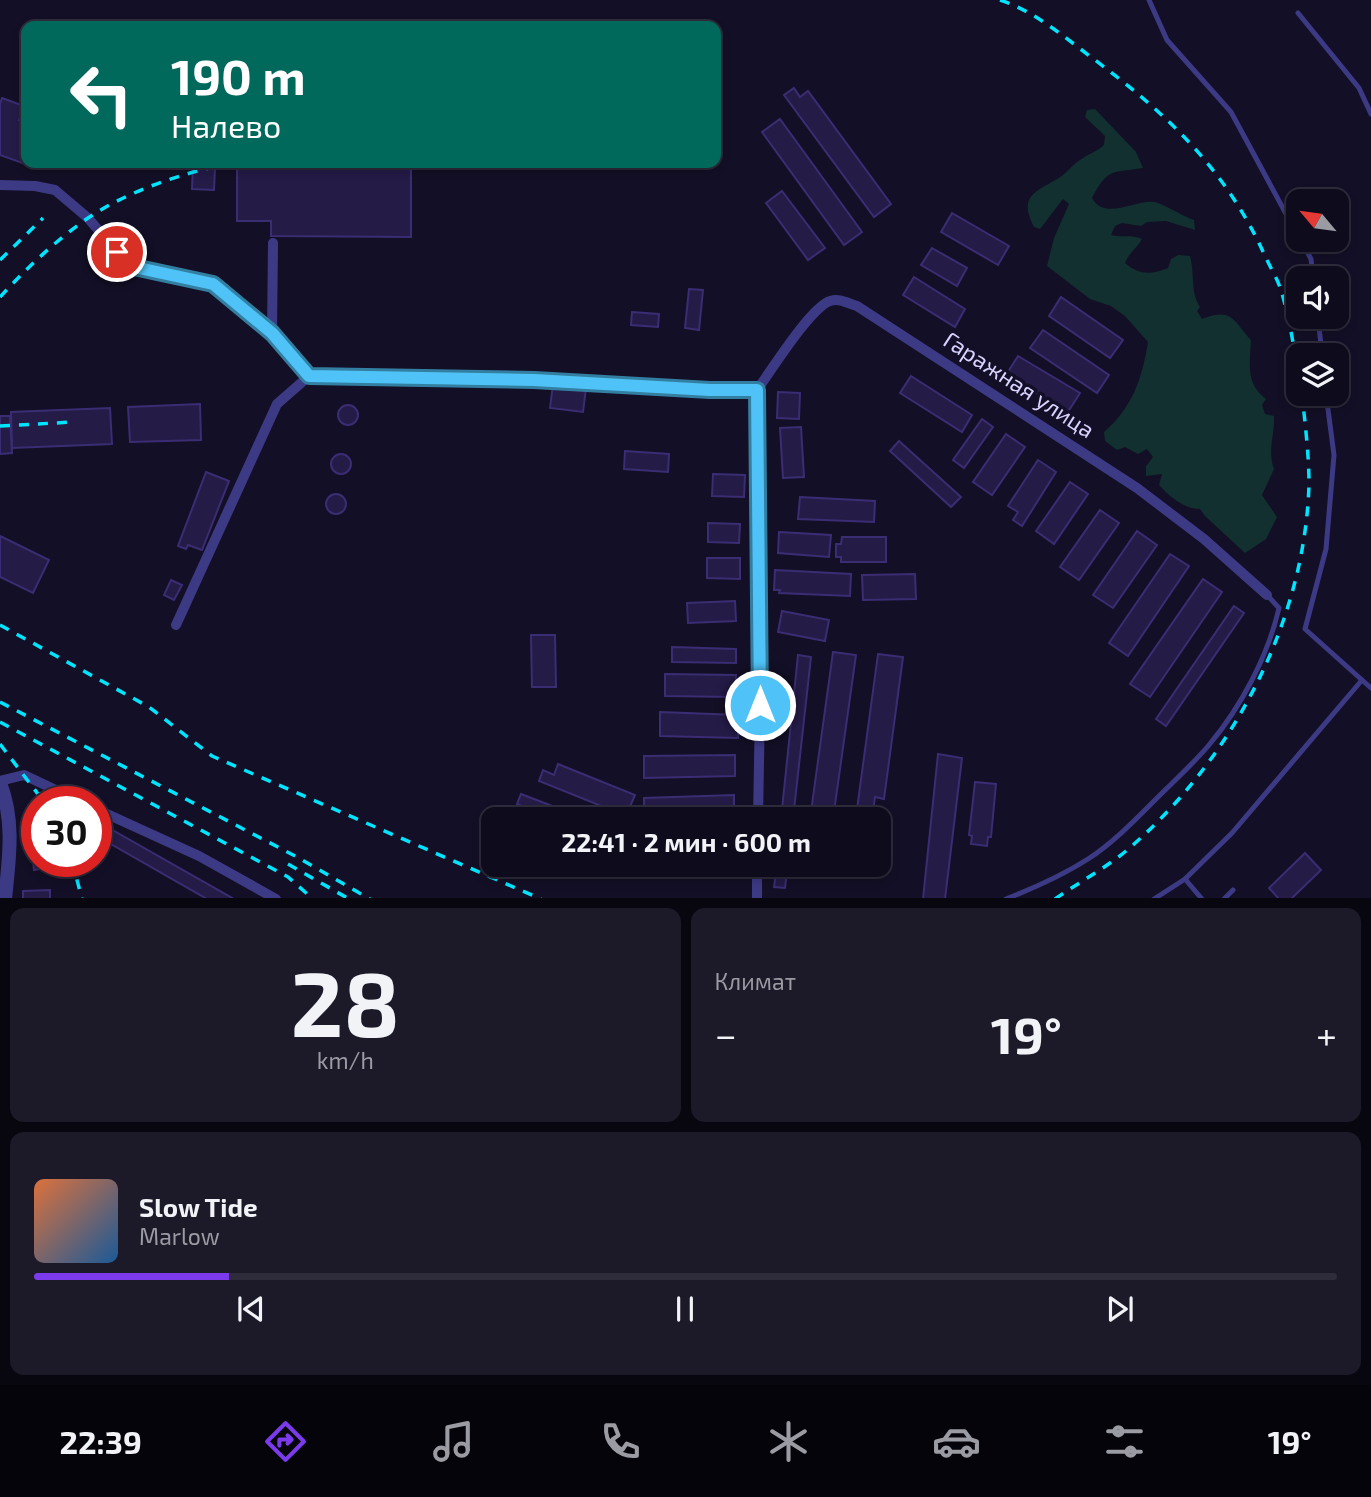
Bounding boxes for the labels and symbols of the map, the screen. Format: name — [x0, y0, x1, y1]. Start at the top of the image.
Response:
north arrow — [1286, 189, 1349, 252]
pin — [87, 222, 147, 282]
street label: Гаражная улица — [938, 325, 1100, 444]
position arrow — [723, 668, 797, 742]
speed limit sign: 30 — [21, 786, 112, 877]

